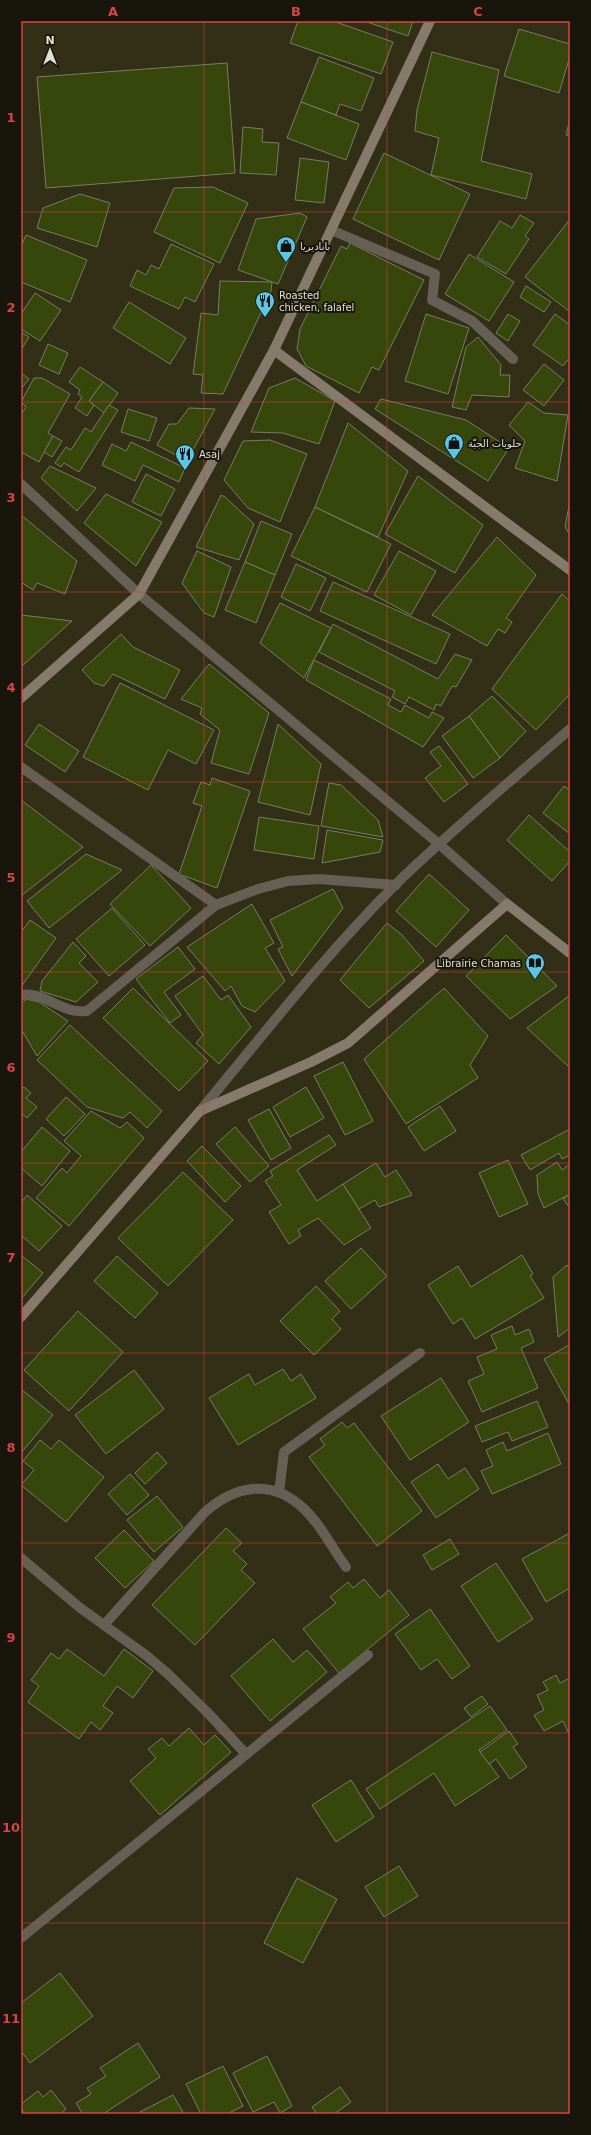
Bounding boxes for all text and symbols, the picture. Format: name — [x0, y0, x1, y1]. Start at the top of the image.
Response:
text: A — [108, 4, 118, 19]
text: B — [291, 4, 301, 19]
text: C — [473, 4, 483, 19]
north arrow — [30, 30, 70, 70]
text: N — [45, 34, 55, 47]
text: 1 — [6, 110, 16, 125]
shop icon: باناديريا — [275, 235, 297, 263]
place label: باناديريا — [300, 241, 330, 252]
restaurant icon: Roasted chicken, falafel — [254, 290, 276, 318]
place label: Roasted chicken, falafel — [279, 290, 354, 313]
text: 2 — [6, 300, 16, 315]
shop icon: حلويات الجبّة — [443, 432, 465, 460]
place label: حلويات الجبّة — [468, 438, 522, 449]
restaurant icon: Asaj — [174, 443, 196, 471]
place label: Asaj — [199, 449, 220, 460]
text: 3 — [6, 490, 16, 505]
text: 4 — [6, 680, 16, 695]
text: 5 — [6, 870, 16, 885]
library icon: Librairie Chamas — [524, 952, 546, 980]
place label: Librairie Chamas — [437, 958, 521, 969]
text: 6 — [6, 1060, 16, 1075]
text: 7 — [6, 1250, 16, 1265]
text: 8 — [6, 1440, 16, 1455]
text: 9 — [6, 1630, 16, 1645]
text: 10 — [2, 1820, 20, 1835]
text: 11 — [2, 2011, 20, 2026]

